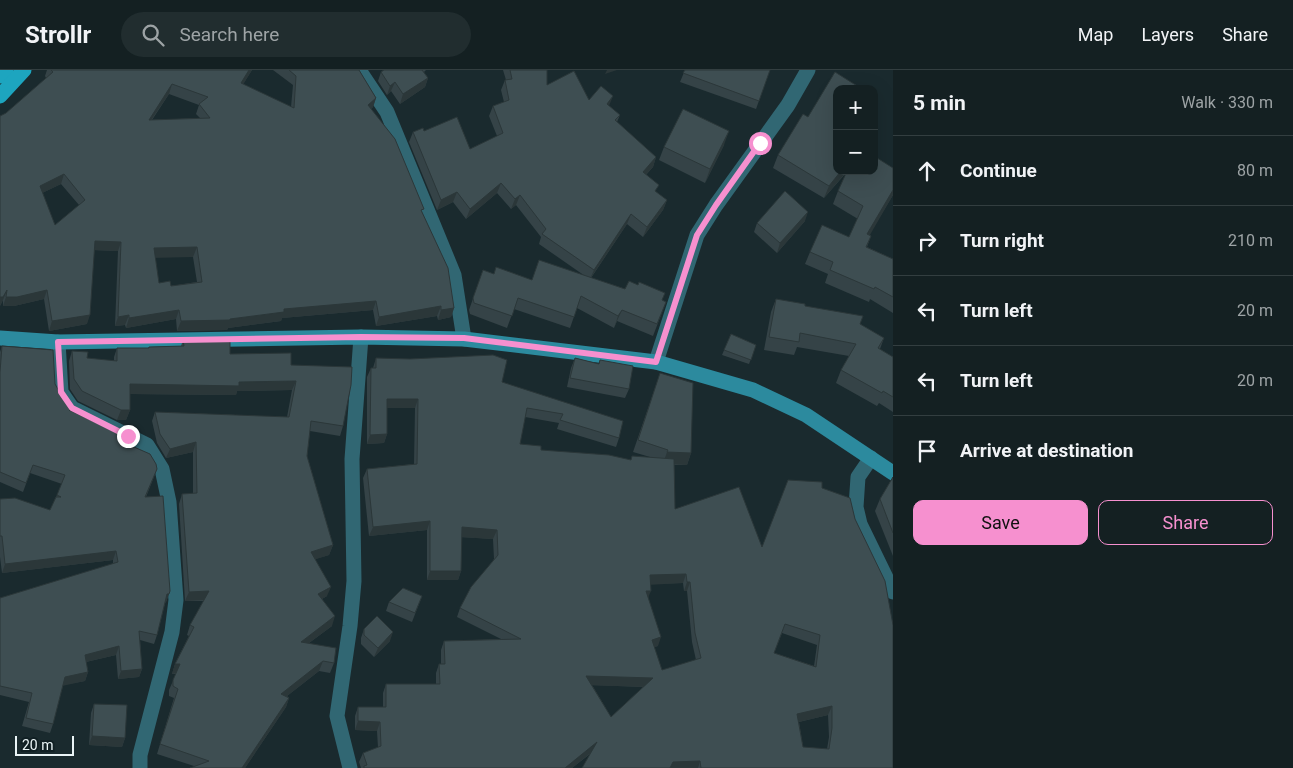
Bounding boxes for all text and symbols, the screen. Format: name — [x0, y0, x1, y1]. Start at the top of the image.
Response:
search box — [121, 12, 471, 57]
text: Strollr — [25, 21, 91, 49]
icon: search — [139, 21, 167, 49]
text: Search here — [179, 23, 279, 46]
text: Map — [1078, 24, 1113, 45]
text: Layers — [1141, 24, 1194, 45]
text: Share — [1222, 24, 1268, 45]
map controls — [833, 85, 878, 175]
button: + — [833, 85, 878, 130]
text: 5 min — [913, 91, 966, 115]
text: Walk · 330 m — [1181, 93, 1273, 112]
button: − — [833, 130, 878, 175]
route start — [749, 132, 772, 155]
icon: ahead — [913, 157, 941, 185]
text: Continue — [960, 159, 1037, 182]
text: 80 m — [1237, 161, 1273, 180]
icon: right — [913, 227, 941, 255]
text: Turn right — [960, 229, 1044, 252]
text: 210 m — [1228, 231, 1273, 250]
icon: left — [913, 297, 941, 325]
text: Turn left — [960, 299, 1033, 322]
text: 20 m — [1237, 301, 1273, 320]
icon: left — [913, 367, 941, 395]
text: Turn left — [960, 369, 1033, 392]
text: 20 m — [1237, 371, 1273, 390]
route end — [117, 425, 140, 448]
icon: arrive — [913, 437, 941, 465]
text: Arrive at destination — [960, 439, 1133, 462]
button: Save — [913, 500, 1088, 545]
button: Share — [1098, 500, 1273, 545]
scale bar — [15, 733, 74, 756]
text: 20 m — [22, 737, 54, 753]

